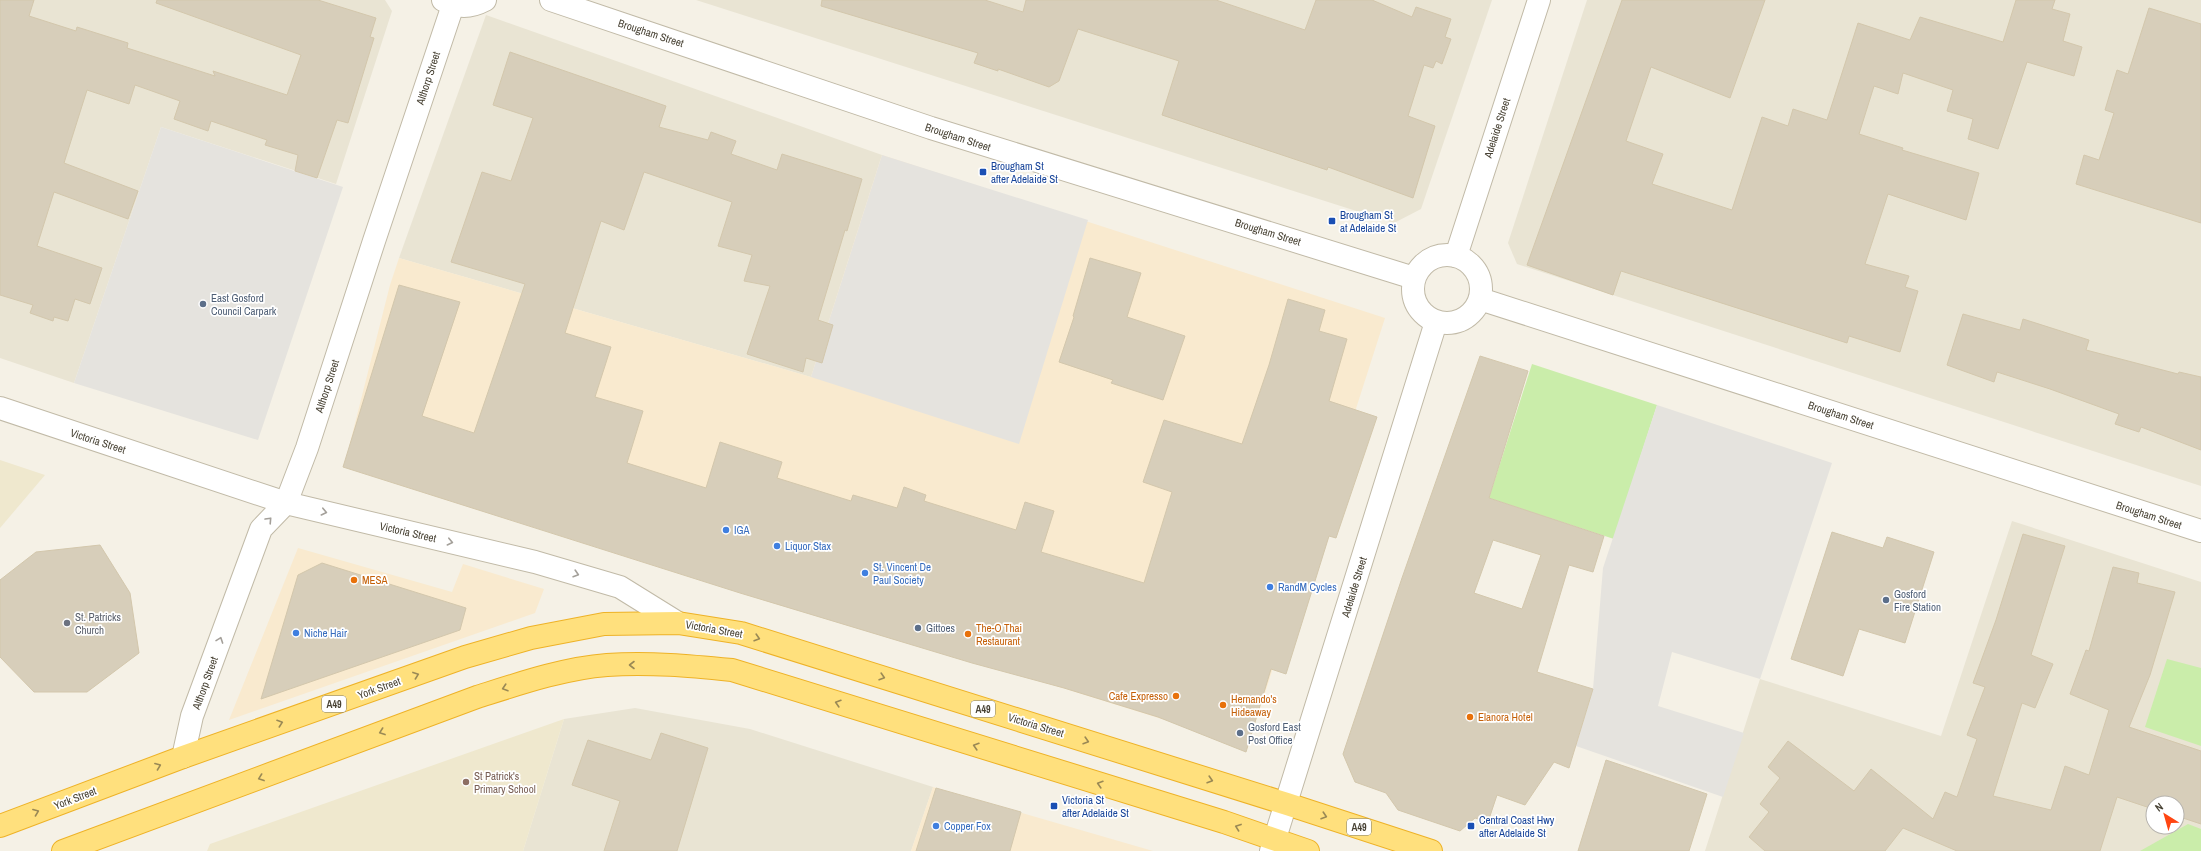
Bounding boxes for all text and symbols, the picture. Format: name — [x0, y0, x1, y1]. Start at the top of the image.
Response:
street label: Brougham Street — [616, 16, 686, 50]
street label: Althorp Street — [413, 49, 443, 107]
street label: Adelaide Street — [1480, 96, 1513, 161]
street label: Brougham Street — [923, 120, 993, 154]
place label: Brougham St after Adelaide St — [991, 159, 1058, 186]
marker: Brougham St after Adelaide St — [978, 167, 988, 177]
place label: Brougham St at Adelaide St — [1340, 208, 1397, 235]
street label: Brougham Street — [1233, 215, 1303, 249]
marker: Brougham St at Adelaide St — [1327, 216, 1337, 226]
place label: East Gosford Council Carpark — [211, 291, 277, 318]
marker: East Gosford Council Carpark — [198, 299, 208, 309]
street label: Althorp Street — [312, 357, 342, 415]
street label: Brougham Street — [1806, 398, 1876, 432]
street label: Victoria Street — [68, 425, 128, 457]
street label: Brougham Street — [2114, 498, 2184, 532]
one-way arrow — [320, 507, 327, 515]
one-way arrow — [264, 518, 271, 525]
street label: Victoria Street — [378, 519, 438, 545]
place label: IGA — [734, 523, 751, 537]
marker: IGA — [721, 525, 731, 535]
one-way arrow — [447, 537, 453, 545]
place label: Liquor Stax — [785, 539, 832, 553]
marker: Liquor Stax — [772, 541, 782, 551]
street label: Adelaide Street — [1338, 555, 1370, 620]
place label: St. Vincent De Paul Society — [873, 560, 931, 587]
marker: St. Vincent De Paul Society — [860, 568, 870, 578]
one-way arrow — [572, 569, 579, 578]
place label: MESA — [362, 573, 389, 587]
marker: MESA — [349, 575, 359, 585]
place label: RandM Cycles — [1278, 580, 1337, 594]
marker: RandM Cycles — [1265, 582, 1275, 592]
place label: Gosford Fire Station — [1894, 587, 1941, 614]
marker: Gosford Fire Station — [1881, 595, 1891, 605]
place label: St. Patricks Church — [75, 610, 122, 637]
street label: Victoria Street — [684, 617, 744, 641]
marker: St. Patricks Church — [62, 618, 72, 628]
place label: Gittoes — [926, 621, 956, 635]
place label: The-O Thai Restaurant — [976, 621, 1022, 648]
marker: Gittoes — [913, 623, 923, 633]
place label: Niche Hair — [304, 626, 347, 640]
marker: Niche Hair — [291, 628, 301, 638]
marker: The-O Thai Restaurant — [963, 629, 973, 639]
one-way arrow — [754, 633, 761, 642]
one-way arrow — [216, 637, 224, 644]
street label: Althorp Street — [189, 654, 221, 712]
one-way arrow — [629, 661, 635, 669]
one-way arrow — [413, 671, 420, 679]
one-way arrow — [878, 672, 885, 681]
street label: York Street — [356, 674, 403, 702]
one-way arrow — [501, 683, 508, 692]
place label: Cafe Expresso — [1109, 689, 1168, 703]
marker: Cafe Expresso — [1171, 691, 1181, 701]
place label: Hernando's Hideaway — [1231, 692, 1277, 719]
road number: A49 — [322, 696, 346, 712]
one-way arrow — [835, 699, 842, 708]
marker: Hernando's Hideaway — [1218, 700, 1228, 710]
road number: A49 — [971, 701, 995, 717]
street label: Victoria Street — [1006, 710, 1066, 740]
place label: Elanora Hotel — [1478, 710, 1533, 724]
marker: Elanora Hotel — [1465, 712, 1475, 722]
one-way arrow — [277, 719, 284, 727]
place label: Gosford East Post Office — [1248, 720, 1301, 747]
one-way arrow — [379, 728, 386, 736]
marker: Gosford East Post Office — [1235, 728, 1245, 738]
one-way arrow — [1082, 736, 1089, 745]
one-way arrow — [973, 742, 980, 751]
one-way arrow — [154, 763, 161, 771]
place label: St Patrick's Primary School — [474, 769, 536, 796]
one-way arrow — [257, 773, 264, 781]
one-way arrow — [1206, 775, 1213, 784]
marker: St Patrick's Primary School — [461, 777, 471, 787]
one-way arrow — [1097, 780, 1104, 789]
street label: York Street — [52, 783, 99, 812]
place label: Victoria St after Adelaide St — [1062, 793, 1129, 820]
north arrow — [2145, 795, 2185, 835]
text: N — [2152, 799, 2166, 815]
marker: Victoria St after Adelaide St — [1049, 801, 1059, 811]
one-way arrow — [33, 809, 40, 817]
one-way arrow — [1320, 811, 1327, 820]
place label: Central Coast Hwy after Adelaide St — [1479, 813, 1555, 840]
place label: Copper Fox — [944, 819, 991, 833]
road number: A49 — [1347, 819, 1371, 835]
marker: Copper Fox — [931, 821, 941, 831]
marker: Central Coast Hwy after Adelaide St — [1466, 821, 1476, 831]
one-way arrow — [1234, 823, 1241, 832]

